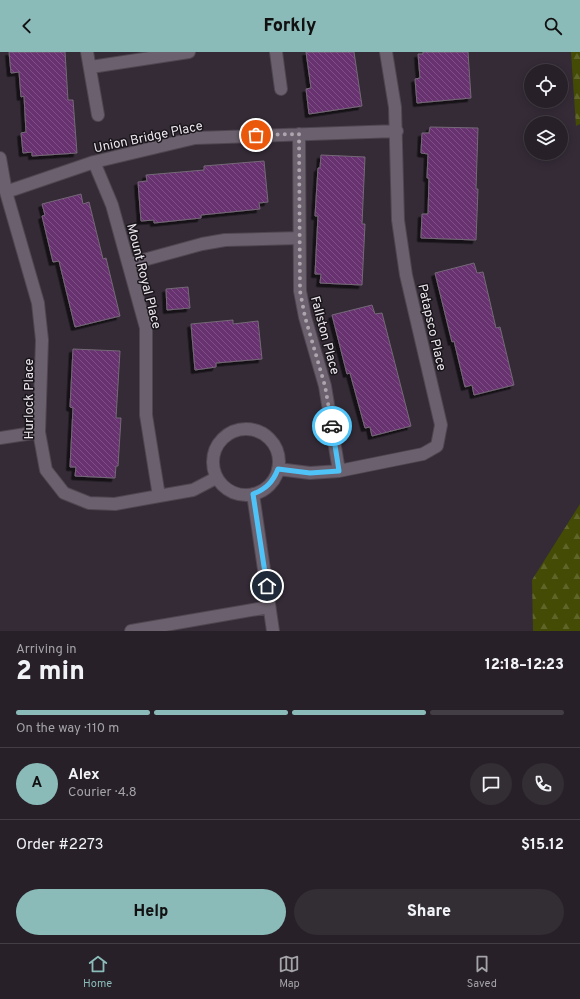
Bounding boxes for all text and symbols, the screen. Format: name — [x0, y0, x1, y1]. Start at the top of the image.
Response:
icon: back — [16, 15, 38, 37]
text: Forkly — [264, 15, 316, 38]
icon: search — [542, 15, 564, 37]
map controls — [524, 64, 568, 160]
button: locate — [524, 64, 568, 108]
button: layers — [524, 116, 568, 160]
pin — [239, 118, 273, 152]
street label: Union Bridge Place — [93, 119, 204, 157]
icon: bag — [245, 124, 267, 146]
street label: Mount Royal Place — [122, 222, 164, 331]
street label: Patapsco Place — [413, 282, 449, 372]
street label: Fallston Place — [306, 295, 342, 376]
street label: Hurlock Place — [22, 358, 38, 440]
courier — [312, 406, 352, 446]
icon: car — [321, 415, 343, 437]
pin — [250, 569, 284, 603]
icon: home — [256, 575, 278, 597]
text: Arriving in — [16, 642, 77, 658]
text: 2 min — [16, 656, 85, 689]
text: 12:18–12:23 — [485, 656, 564, 675]
text: On the way · 110 m — [16, 721, 119, 737]
button: chat — [470, 763, 512, 805]
button: phone — [522, 763, 564, 805]
text: Alex — [68, 766, 100, 785]
text: A — [32, 774, 42, 793]
text: Courier · 4.8 — [68, 785, 137, 801]
text: Order #2273 — [16, 836, 104, 855]
text: $15.12 — [521, 836, 564, 855]
button: Help — [16, 889, 286, 935]
button: Share — [294, 889, 564, 935]
tab: Home — [83, 953, 112, 991]
tab: Map — [278, 953, 300, 991]
tab: Saved — [467, 953, 497, 991]

